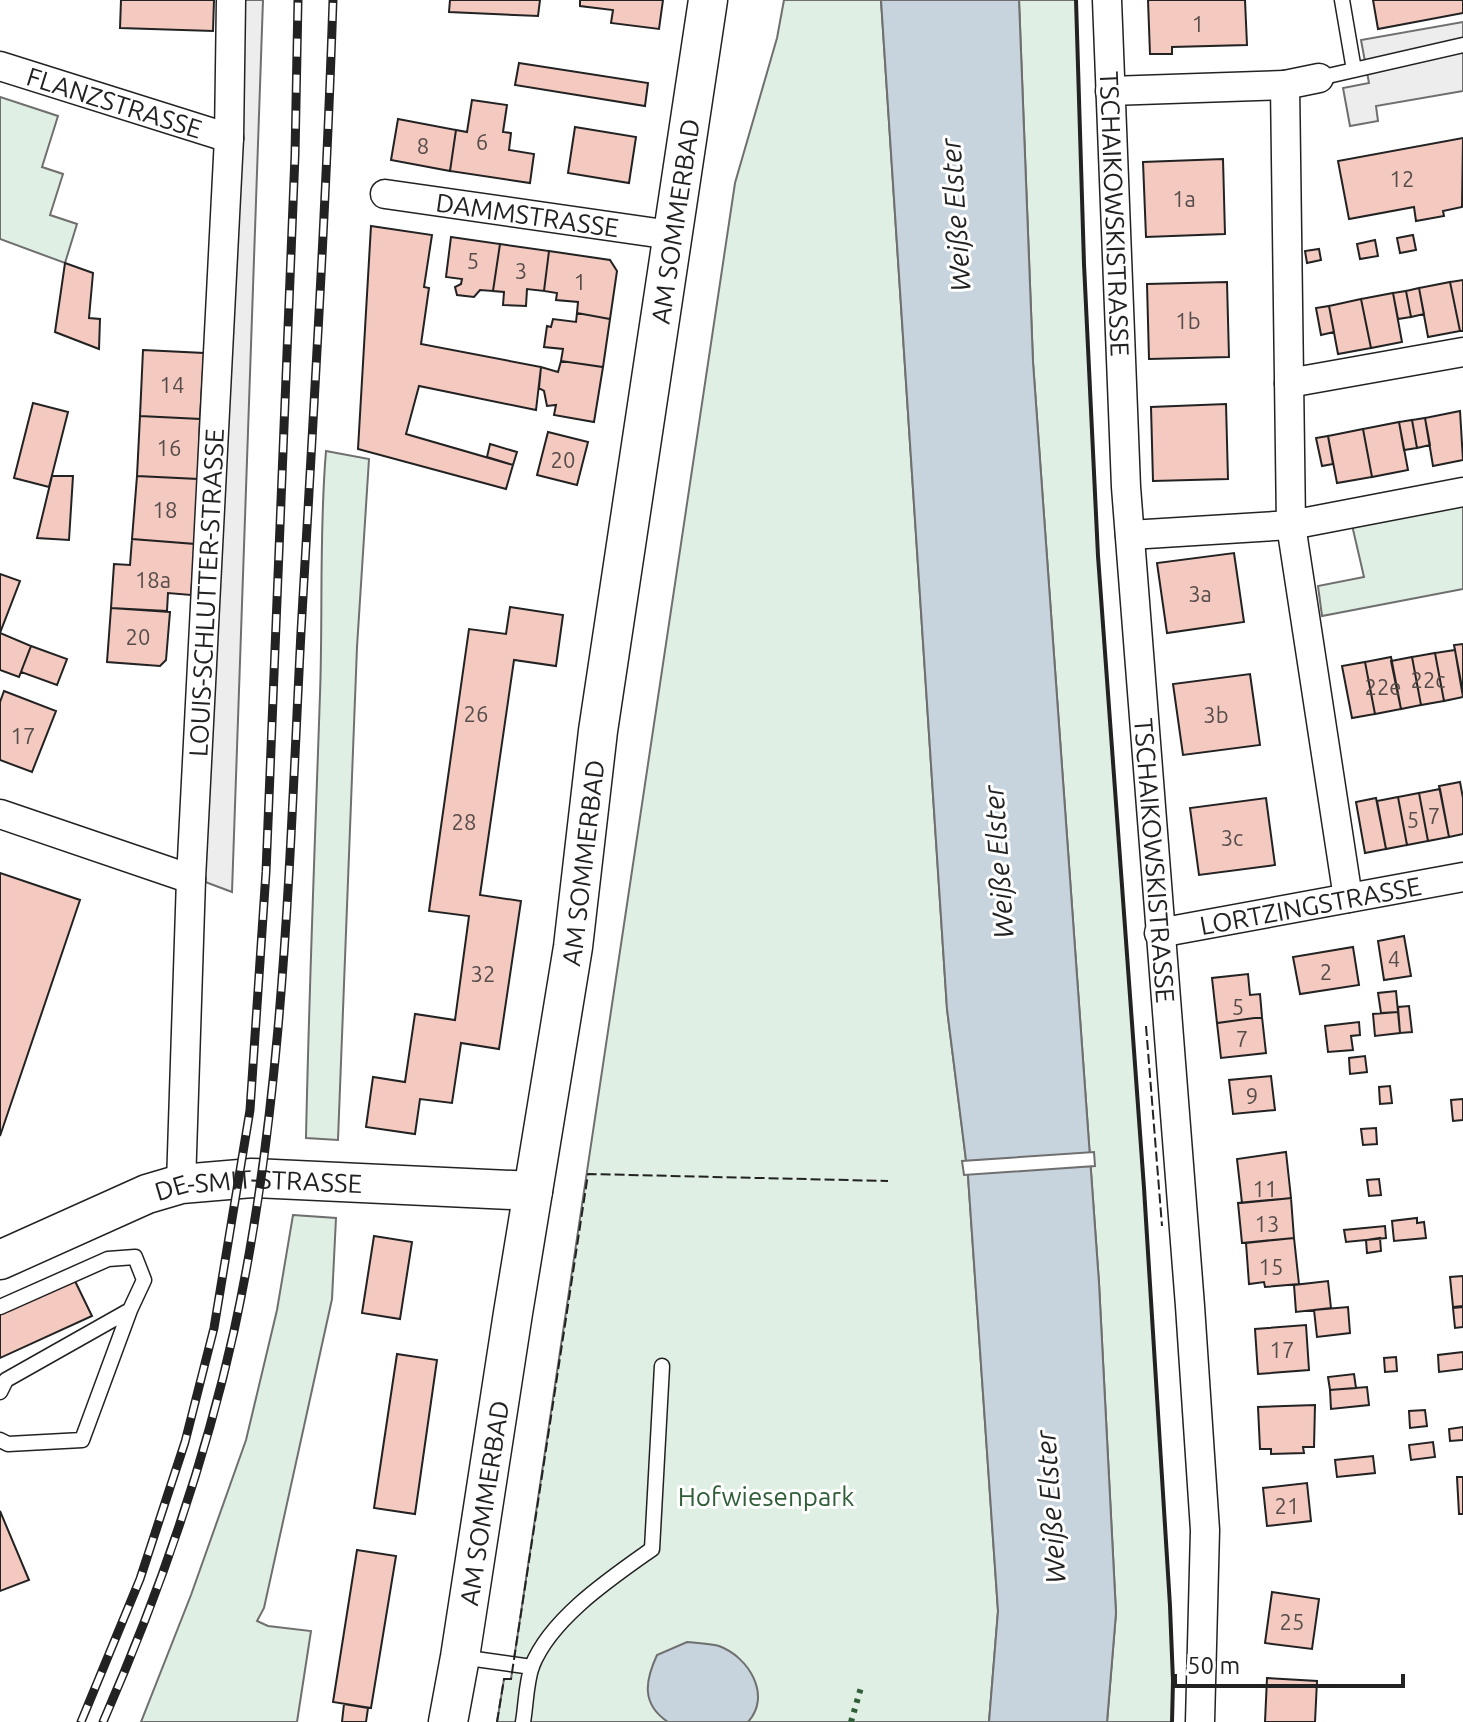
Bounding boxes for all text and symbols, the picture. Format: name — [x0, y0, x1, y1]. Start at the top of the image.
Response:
house number: 1 — [1192, 11, 1204, 36]
street label: FLANZSTRASSE — [23, 61, 206, 143]
street label: TSCHAIKOWSKISTRASSE — [1095, 71, 1135, 357]
street label: AM SOMMERBAD — [645, 117, 704, 326]
house number: 6 — [476, 129, 488, 154]
house number: 8 — [417, 133, 429, 158]
water label: Weiße Elster — [934, 136, 976, 293]
house number: 12 — [1390, 166, 1414, 191]
house number: 1a — [1172, 186, 1196, 211]
street label: DAMMSTRASSE — [434, 187, 621, 242]
house number: 5 — [467, 248, 479, 273]
house number: 3 — [515, 258, 527, 283]
house number: 1 — [574, 269, 586, 294]
house number: 1b — [1175, 308, 1201, 333]
house number: 14 — [160, 372, 184, 397]
street label: LOUIS-SCHLUTTER-STRASSE — [183, 428, 229, 757]
house number: 16 — [157, 435, 181, 460]
house number: 20 — [551, 447, 575, 472]
house number: 18 — [153, 497, 177, 522]
house number: 18a — [135, 567, 171, 592]
house number: 3a — [1188, 581, 1212, 606]
house number: 20 — [126, 624, 150, 649]
house number: 22c — [1410, 667, 1446, 692]
house number: 22e — [1365, 674, 1401, 699]
house number: 26 — [464, 701, 488, 726]
house number: 3b — [1203, 702, 1229, 727]
street label: TSCHAIKOWSKISTRASSE — [1130, 717, 1181, 1004]
house number: 17 — [11, 723, 35, 748]
street label: AM SOMMERBAD — [556, 758, 609, 968]
water label: Weiße Elster — [977, 783, 1019, 940]
house number: 7 — [1428, 803, 1440, 828]
house number: 5 — [1407, 807, 1419, 832]
house number: 28 — [452, 809, 476, 834]
house number: 3c — [1221, 825, 1243, 850]
street label: LORTZINGSTRASSE — [1197, 870, 1424, 940]
house number: 4 — [1388, 946, 1400, 971]
house number: 2 — [1320, 959, 1332, 984]
house number: 32 — [471, 961, 495, 986]
house number: 5 — [1232, 994, 1244, 1019]
house number: 7 — [1236, 1026, 1248, 1051]
house number: 9 — [1246, 1083, 1258, 1108]
street label: DE-SMIT-STRASSE — [151, 1163, 363, 1205]
house number: 11 — [1253, 1176, 1277, 1201]
house number: 13 — [1255, 1211, 1279, 1236]
house number: 15 — [1259, 1254, 1283, 1279]
house number: 17 — [1270, 1337, 1294, 1362]
street label: AM SOMMERBAD — [454, 1398, 514, 1607]
water label: Weiße Elster — [1029, 1428, 1071, 1585]
park label: Hofwiesenpark — [678, 1482, 854, 1511]
house number: 21 — [1275, 1493, 1299, 1518]
house number: 25 — [1280, 1609, 1304, 1634]
scale bar — [1175, 1638, 1403, 1688]
text: 50 m — [1187, 1652, 1240, 1679]

